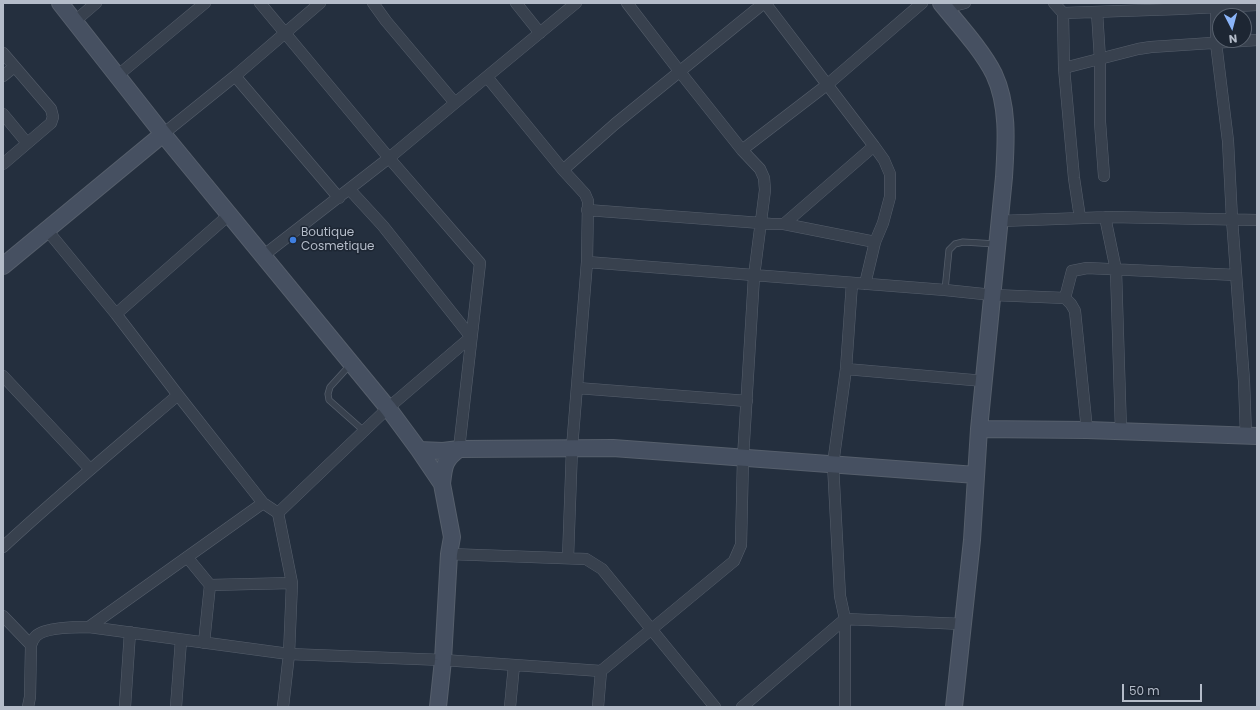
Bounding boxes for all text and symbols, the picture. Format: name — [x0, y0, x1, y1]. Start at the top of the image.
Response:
north arrow — [1212, 8, 1252, 48]
text: N — [1228, 31, 1238, 47]
place label: Boutique Cosmetique — [301, 226, 375, 254]
marker: Boutique Cosmetique — [288, 235, 298, 245]
scale bar — [1124, 676, 1204, 702]
text: 50 m — [1129, 682, 1160, 699]

